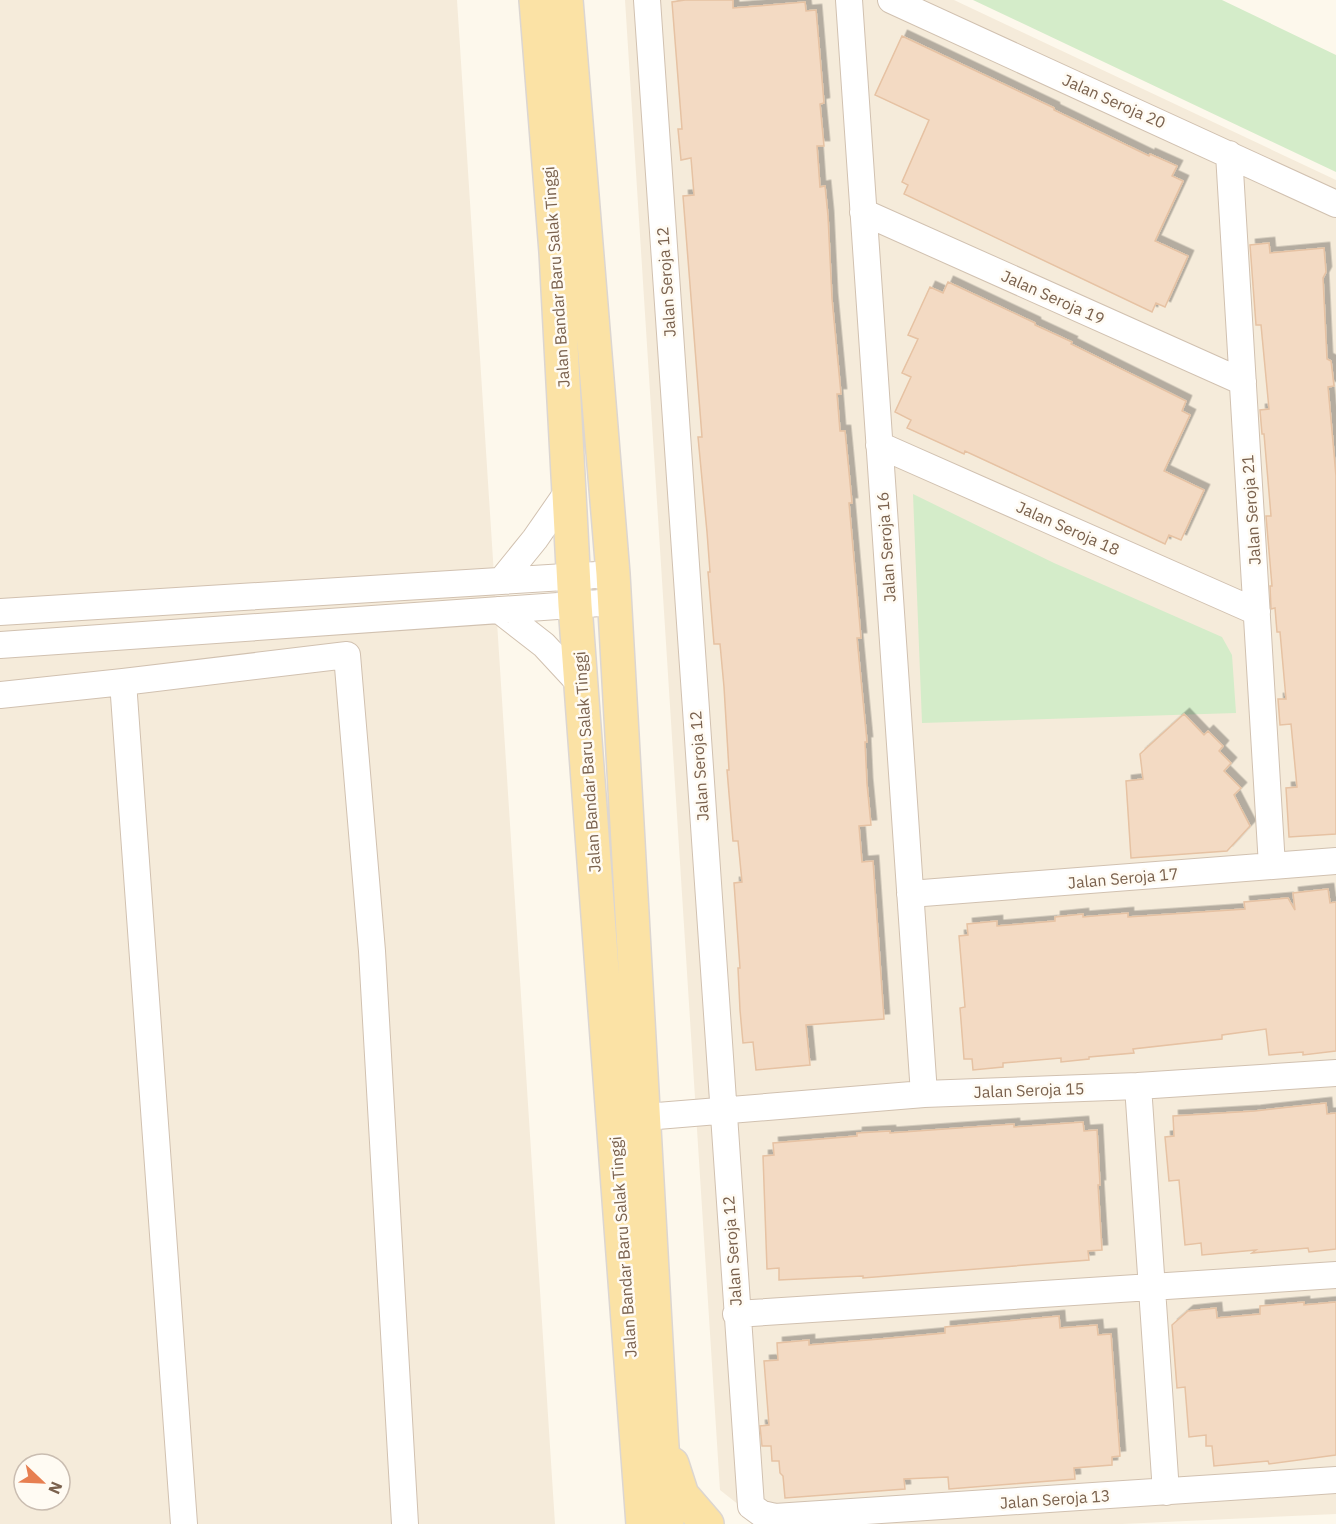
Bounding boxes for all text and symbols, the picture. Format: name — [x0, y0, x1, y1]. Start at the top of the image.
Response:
street label: Jalan Seroja 20 — [1059, 69, 1169, 133]
street label: Jalan Bandar Baru Salak Tinggi — [538, 166, 574, 388]
street label: Jalan Seroja 12 — [652, 226, 680, 338]
street label: Jalan Seroja 19 — [998, 265, 1108, 329]
street label: Jalan Seroja 21 — [1237, 454, 1265, 566]
street label: Jalan Seroja 16 — [872, 491, 900, 603]
street label: Jalan Seroja 18 — [1013, 496, 1123, 560]
street label: Jalan Bandar Baru Salak Tinggi — [569, 651, 605, 873]
street label: Jalan Seroja 12 — [685, 710, 713, 822]
street label: Jalan Seroja 17 — [1067, 863, 1179, 893]
street label: Jalan Seroja 15 — [973, 1078, 1085, 1102]
street label: Jalan Bandar Baru Salak Tinggi — [605, 1136, 641, 1358]
street label: Jalan Seroja 12 — [718, 1195, 746, 1307]
north arrow — [12, 1452, 72, 1512]
text: N — [44, 1479, 67, 1497]
street label: Jalan Seroja 13 — [999, 1485, 1111, 1513]

